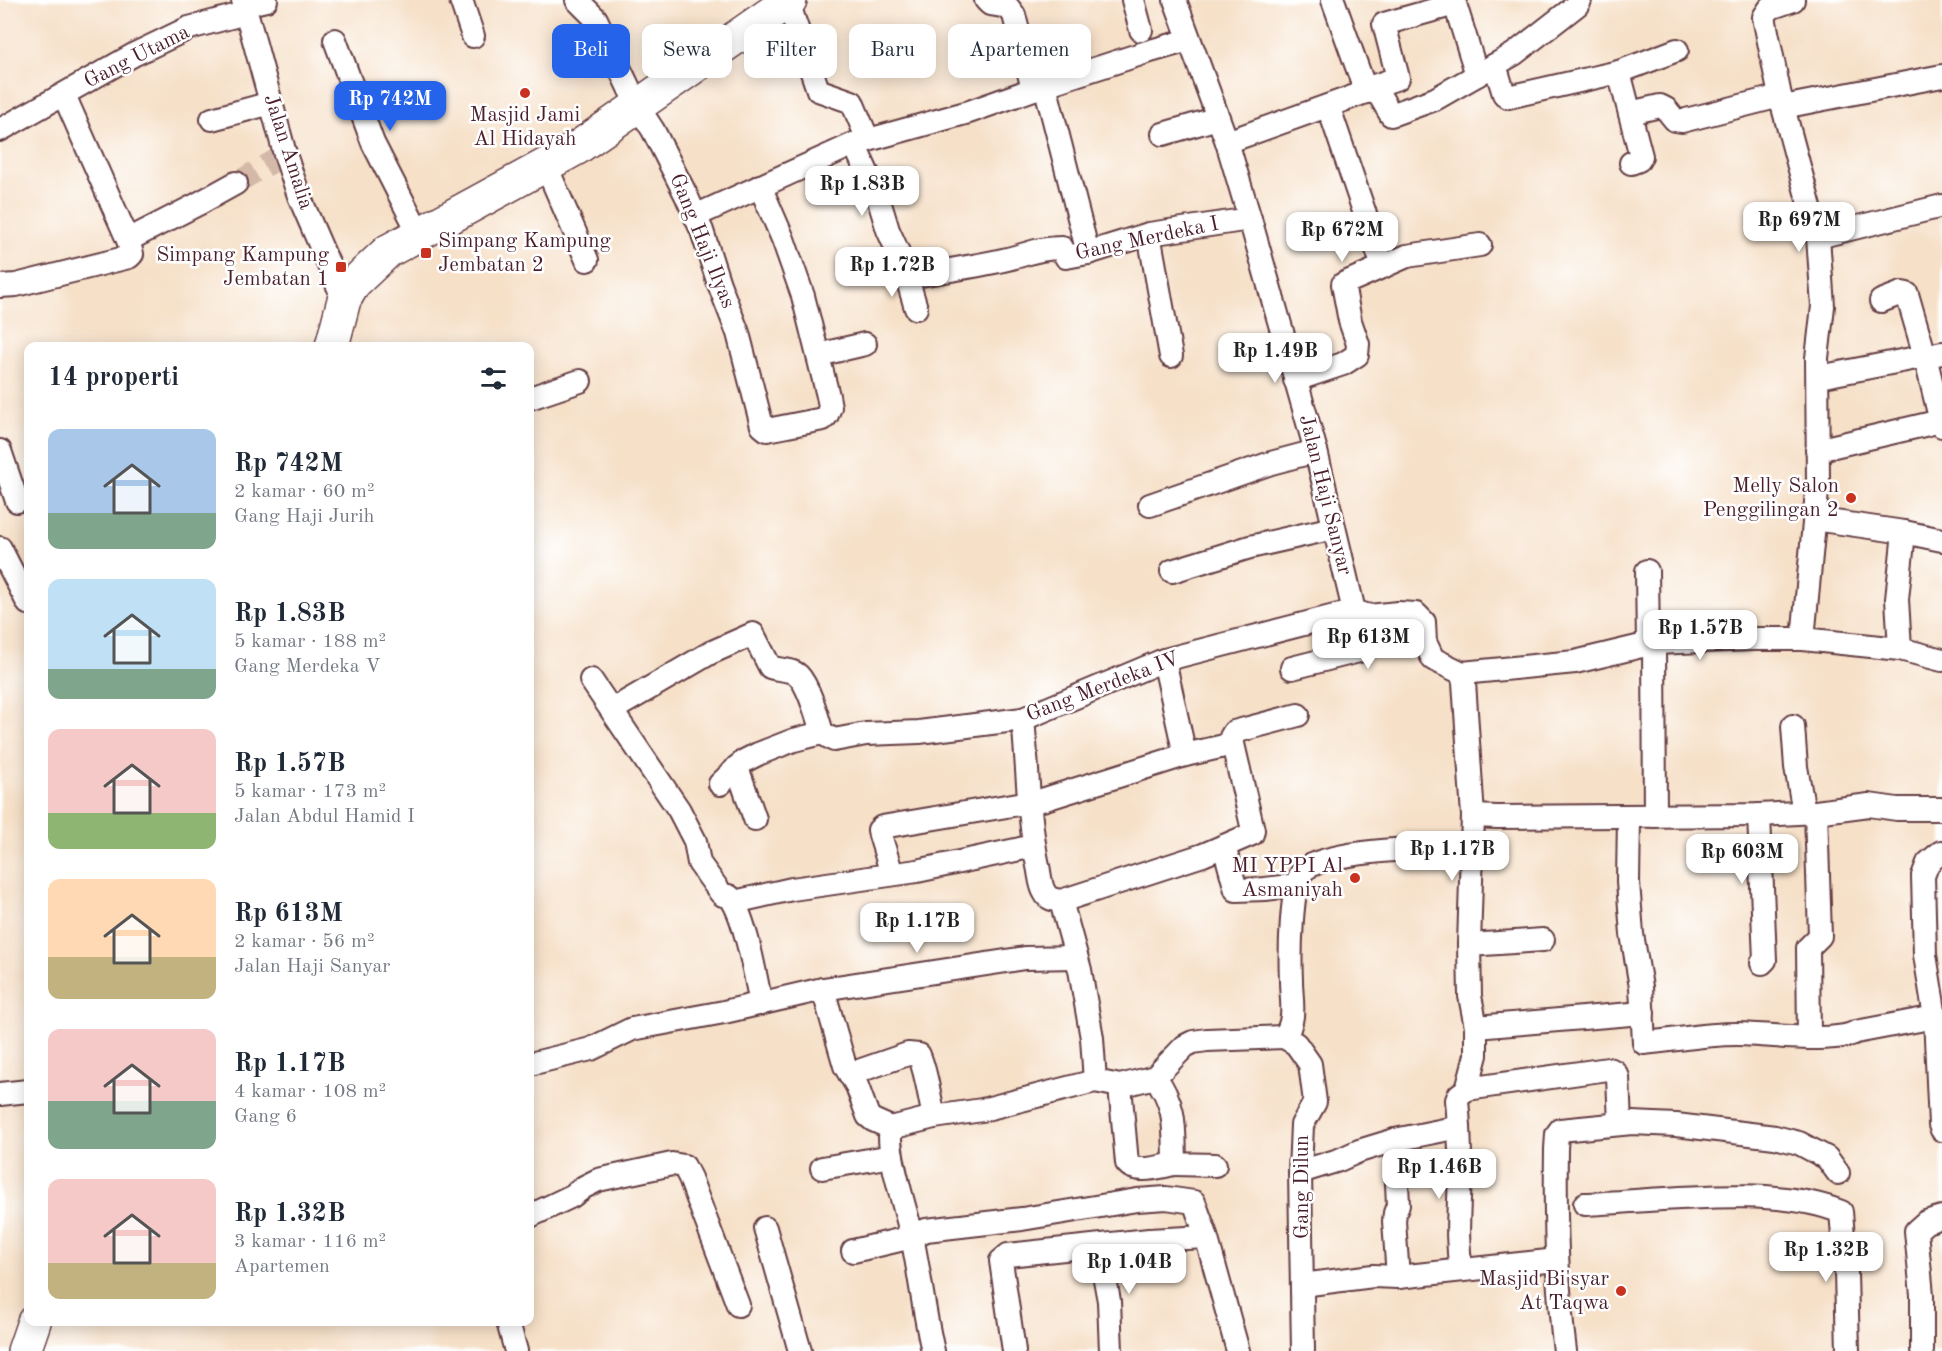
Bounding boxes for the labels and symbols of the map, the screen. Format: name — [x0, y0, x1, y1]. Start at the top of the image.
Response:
street label: Gang Utama — [81, 21, 193, 93]
pin: Rp 742M — [335, 81, 445, 132]
marker: Masjid Jami Al Hidayah — [518, 86, 532, 100]
street label: Jalan Amalia — [260, 92, 316, 212]
place label: Masjid Jami Al Hidayah — [470, 105, 580, 150]
pin: Rp 1.83B — [800, 166, 924, 217]
street label: Gang Haji Ilyas — [665, 171, 739, 311]
pin: Rp 697M — [1744, 202, 1854, 253]
pin: Rp 672M — [1287, 212, 1397, 263]
street label: Gang Merdeka I — [1073, 214, 1221, 264]
place label: Simpang Kampung Jembatan 2 — [438, 231, 612, 276]
place label: Simpang Kampung Jembatan 1 — [156, 245, 330, 290]
marker: Simpang Kampung Jembatan 2 — [419, 246, 433, 260]
pin: Rp 1.72B — [830, 247, 954, 298]
marker: Simpang Kampung Jembatan 1 — [334, 260, 348, 274]
pin: Rp 1.49B — [1213, 333, 1337, 384]
street label: Jalan Haji Sanyar — [1295, 413, 1355, 578]
place label: Melly Salon Penggilingan 2 — [1703, 476, 1839, 521]
marker: Melly Salon Penggilingan 2 — [1844, 491, 1858, 505]
pin: Rp 1.57B — [1638, 610, 1762, 661]
pin: Rp 613M — [1313, 619, 1423, 670]
street label: Gang Merdeka IV — [1024, 648, 1182, 726]
pin: Rp 1.17B — [1390, 831, 1514, 882]
pin: Rp 603M — [1687, 834, 1797, 885]
place label: MI YPPI Al Asmaniyah — [1232, 856, 1343, 901]
marker: MI YPPI Al Asmaniyah — [1348, 871, 1362, 885]
pin: Rp 1.17B — [855, 903, 979, 954]
street label: Gang Dilun — [1292, 1135, 1313, 1239]
pin: Rp 1.46B — [1377, 1149, 1501, 1200]
pin: Rp 1.32B — [1764, 1232, 1888, 1283]
pin: Rp 1.04B — [1067, 1244, 1191, 1295]
place label: Masjid Bi'syar At Taqwa — [1479, 1269, 1609, 1314]
marker: Masjid Bi'syar At Taqwa — [1614, 1284, 1628, 1298]

